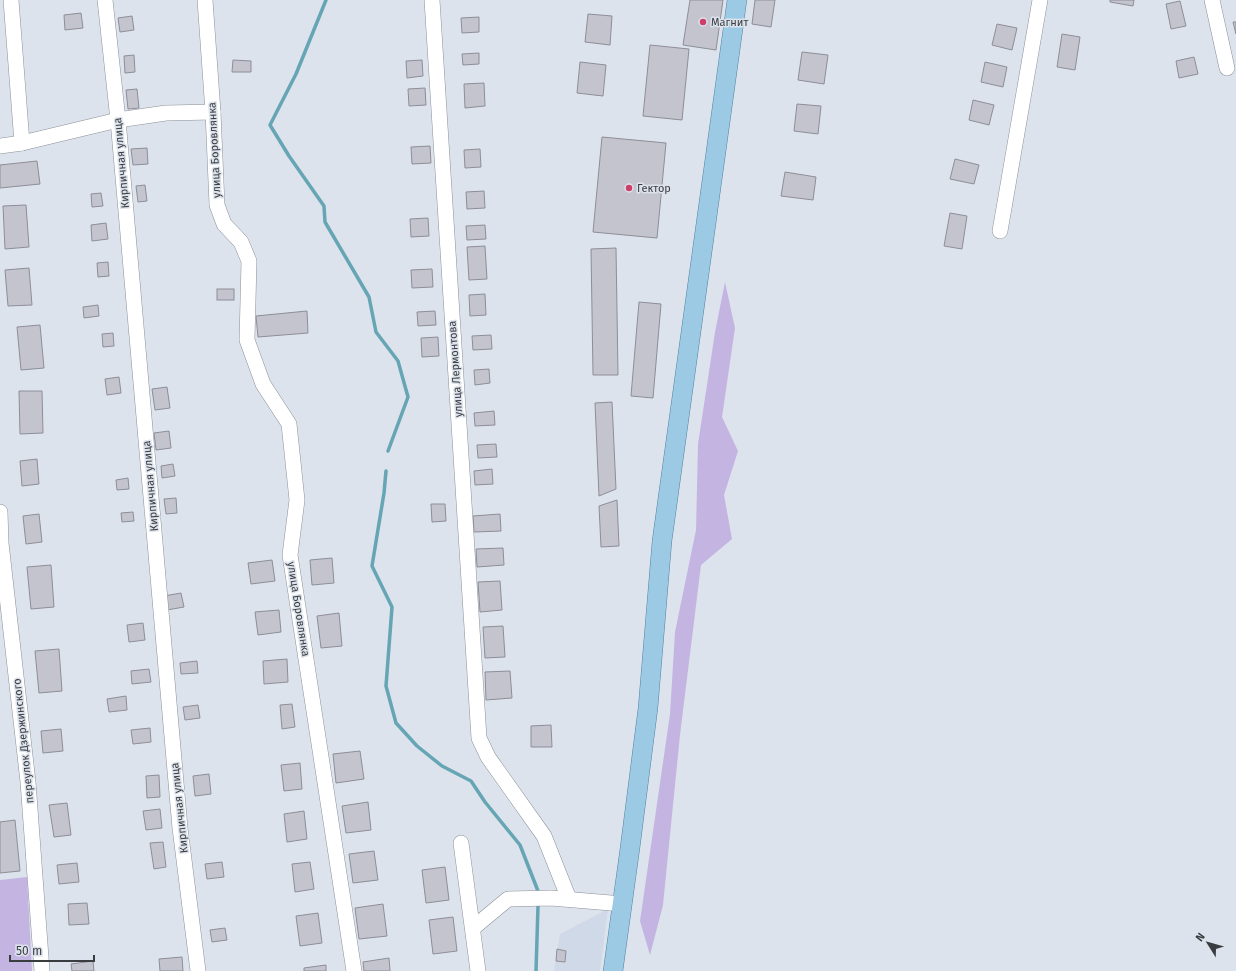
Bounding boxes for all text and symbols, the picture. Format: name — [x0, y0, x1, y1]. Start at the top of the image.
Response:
place label: Магнит — [711, 16, 748, 29]
marker: Магнит — [698, 17, 708, 27]
street label: улица Боровлянка — [205, 102, 223, 198]
street label: Кирпичная улица — [111, 117, 132, 209]
place label: Гектор — [637, 182, 671, 195]
marker: Гектор — [624, 183, 634, 193]
street label: улица Лермонтова — [446, 320, 465, 418]
street label: Кирпичная улица — [140, 440, 161, 532]
street label: улица Боровлянка — [285, 561, 312, 657]
street label: переулок Дзержинского — [10, 678, 37, 804]
street label: Кирпичная улица — [168, 762, 191, 854]
north arrow — [1188, 923, 1228, 963]
text: N — [1193, 930, 1208, 944]
scale bar — [10, 937, 94, 963]
text: 50 m — [16, 944, 42, 958]

